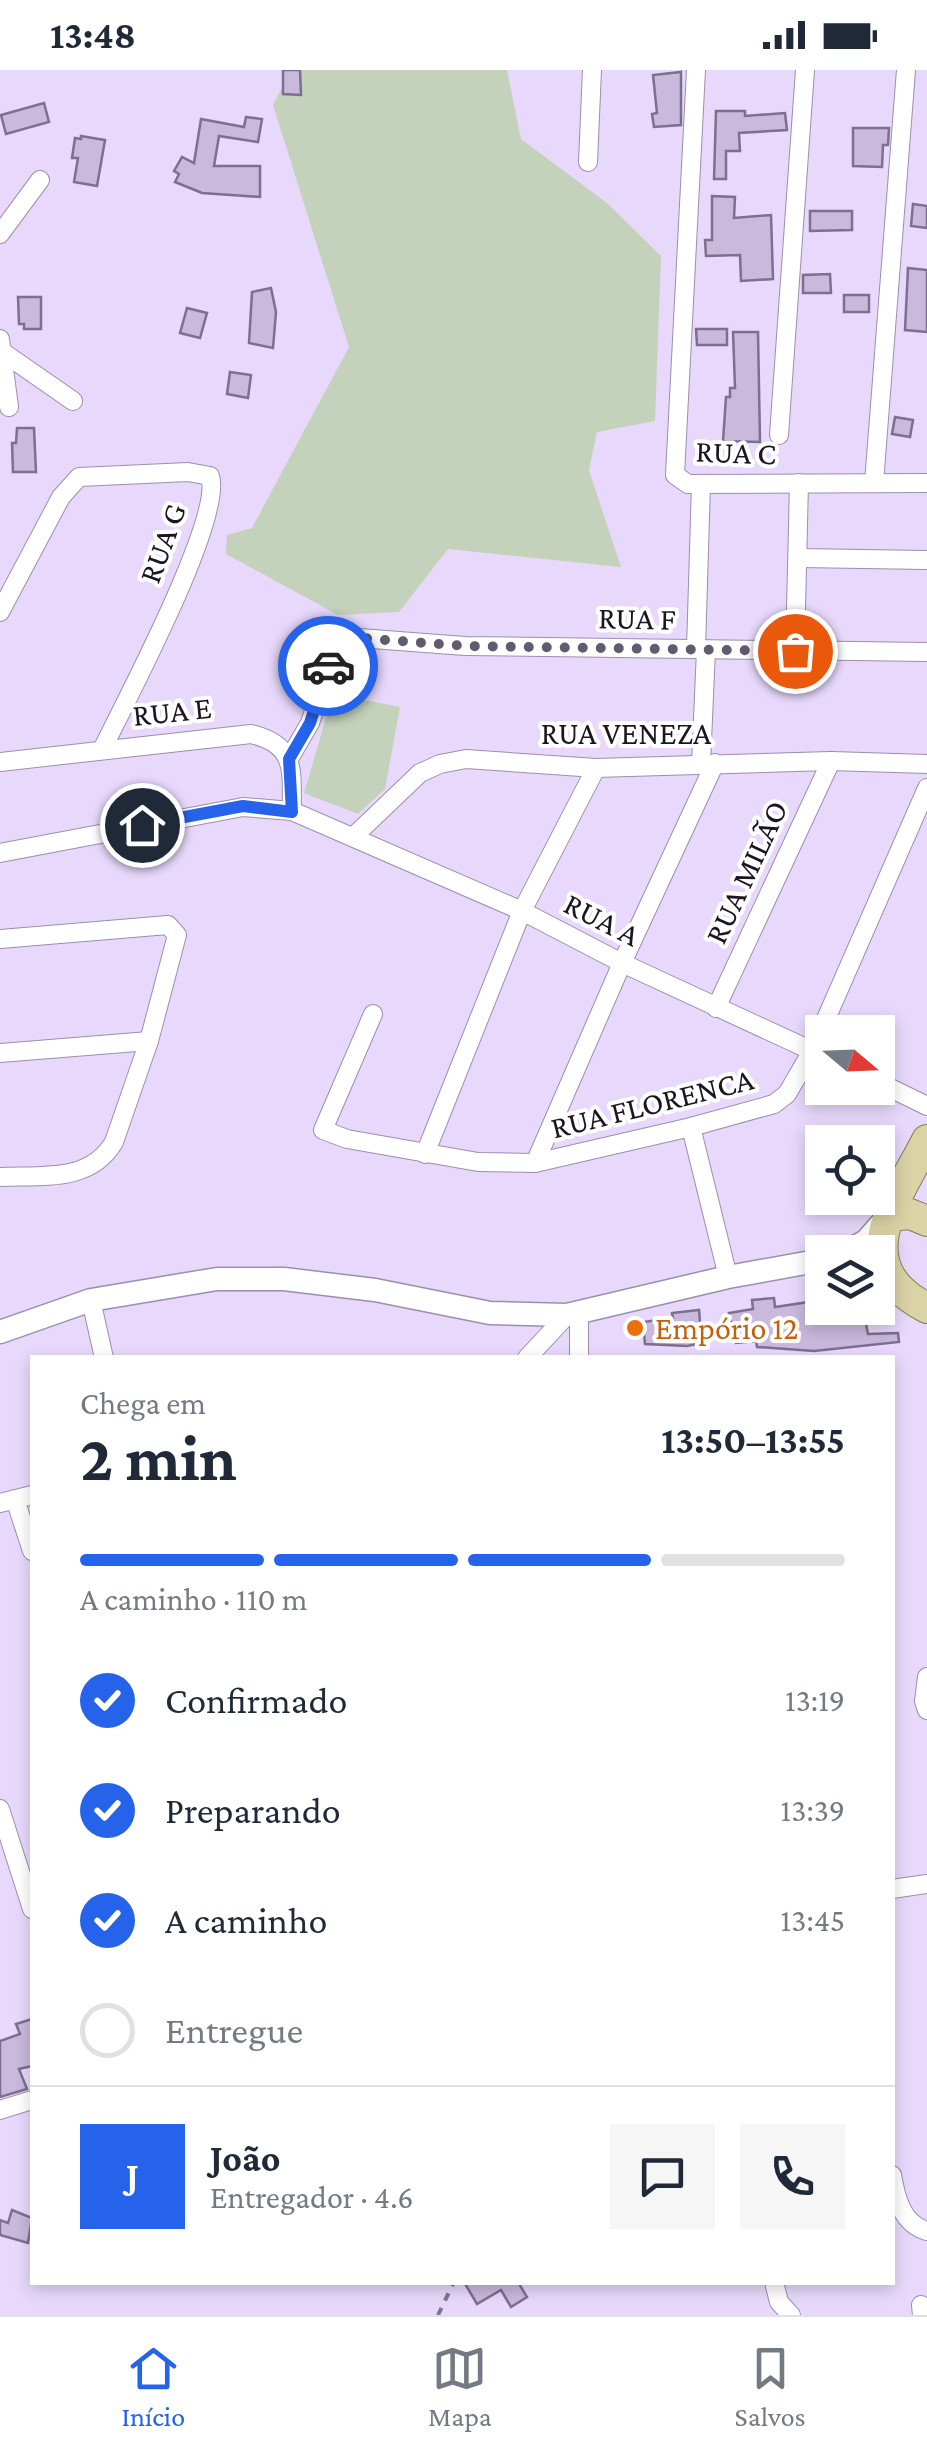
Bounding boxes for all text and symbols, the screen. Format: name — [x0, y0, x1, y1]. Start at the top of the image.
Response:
text: 13:48 — [50, 14, 136, 56]
street label: RUA C — [695, 433, 777, 471]
street label: RUA G — [131, 498, 193, 588]
street label: RUA F — [598, 599, 676, 637]
pin — [753, 609, 838, 694]
courier — [278, 616, 378, 716]
icon: bag — [768, 624, 823, 679]
icon: car — [301, 639, 356, 694]
street label: RUA E — [131, 689, 213, 733]
street label: RUA VENEZA — [541, 715, 712, 751]
pin — [100, 783, 185, 868]
street label: RUA MILÃO — [697, 795, 795, 949]
icon: home — [115, 798, 170, 853]
street label: RUA A — [558, 885, 646, 954]
north arrow — [805, 1015, 895, 1105]
map controls — [805, 1015, 895, 1325]
street label: RUA FLORENCA — [547, 1060, 758, 1146]
button: locate — [805, 1125, 895, 1215]
button: layers — [805, 1235, 895, 1325]
place label: Empório 12 — [655, 1310, 798, 1346]
marker: Empório 12 — [624, 1317, 646, 1339]
text: Chega em — [80, 1385, 206, 1421]
text: 13:50–13:55 — [661, 1419, 845, 1461]
text: 2 min — [80, 1422, 237, 1494]
text: A caminho · 110 m — [80, 1581, 307, 1617]
icon: check — [80, 1673, 135, 1728]
text: Confirmado — [165, 1679, 347, 1721]
text: 13:19 — [785, 1682, 845, 1718]
icon: check — [80, 1783, 135, 1838]
text: Preparando — [165, 1789, 341, 1831]
text: 13:39 — [781, 1792, 845, 1828]
icon: check — [80, 1893, 135, 1948]
text: A caminho — [165, 1899, 327, 1941]
text: 13:45 — [781, 1902, 845, 1938]
text: Entregue — [165, 2009, 303, 2051]
button: chat — [610, 2124, 715, 2229]
button: phone — [740, 2124, 845, 2229]
text: João — [210, 2137, 280, 2179]
text: J — [126, 2155, 139, 2197]
text: Entregador · 4.6 — [210, 2179, 413, 2215]
tab: Início — [121, 2341, 185, 2432]
tab: Mapa — [428, 2341, 492, 2432]
tab: Salvos — [735, 2341, 806, 2432]

